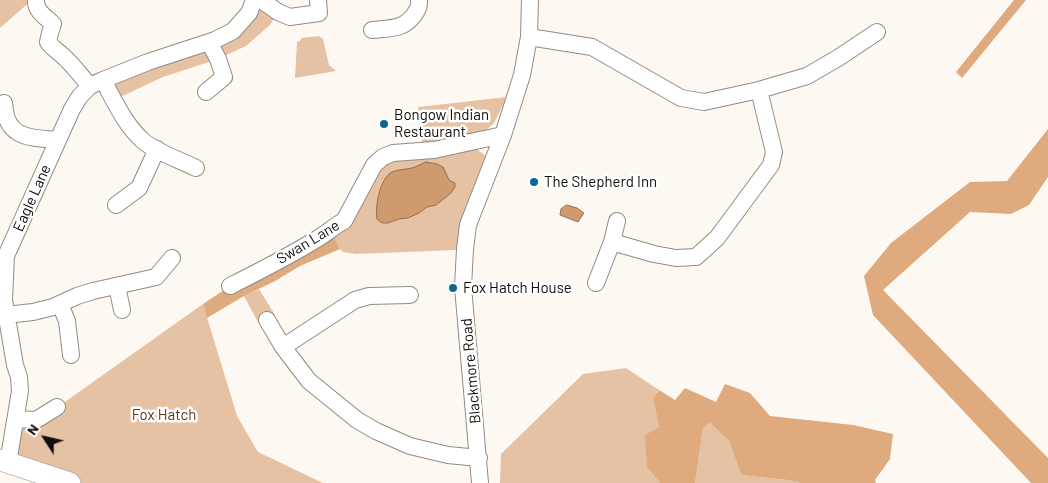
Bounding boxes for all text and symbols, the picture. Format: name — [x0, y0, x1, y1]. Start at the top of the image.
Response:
place label: Bongow Indian Restaurant — [394, 106, 489, 141]
marker: Bongow Indian Restaurant — [378, 118, 390, 130]
street label: Eagle Lane — [9, 162, 55, 234]
place label: The Shepherd Inn — [544, 173, 657, 191]
marker: The Shepherd Inn — [528, 176, 540, 188]
street label: Swan Lane — [273, 216, 343, 268]
place label: Fox Hatch House — [463, 279, 572, 297]
marker: Fox Hatch House — [447, 282, 459, 294]
street label: Blackmore Road — [457, 317, 485, 425]
park label: Fox Hatch — [132, 406, 196, 424]
north arrow — [20, 413, 70, 463]
text: N — [23, 420, 42, 438]

